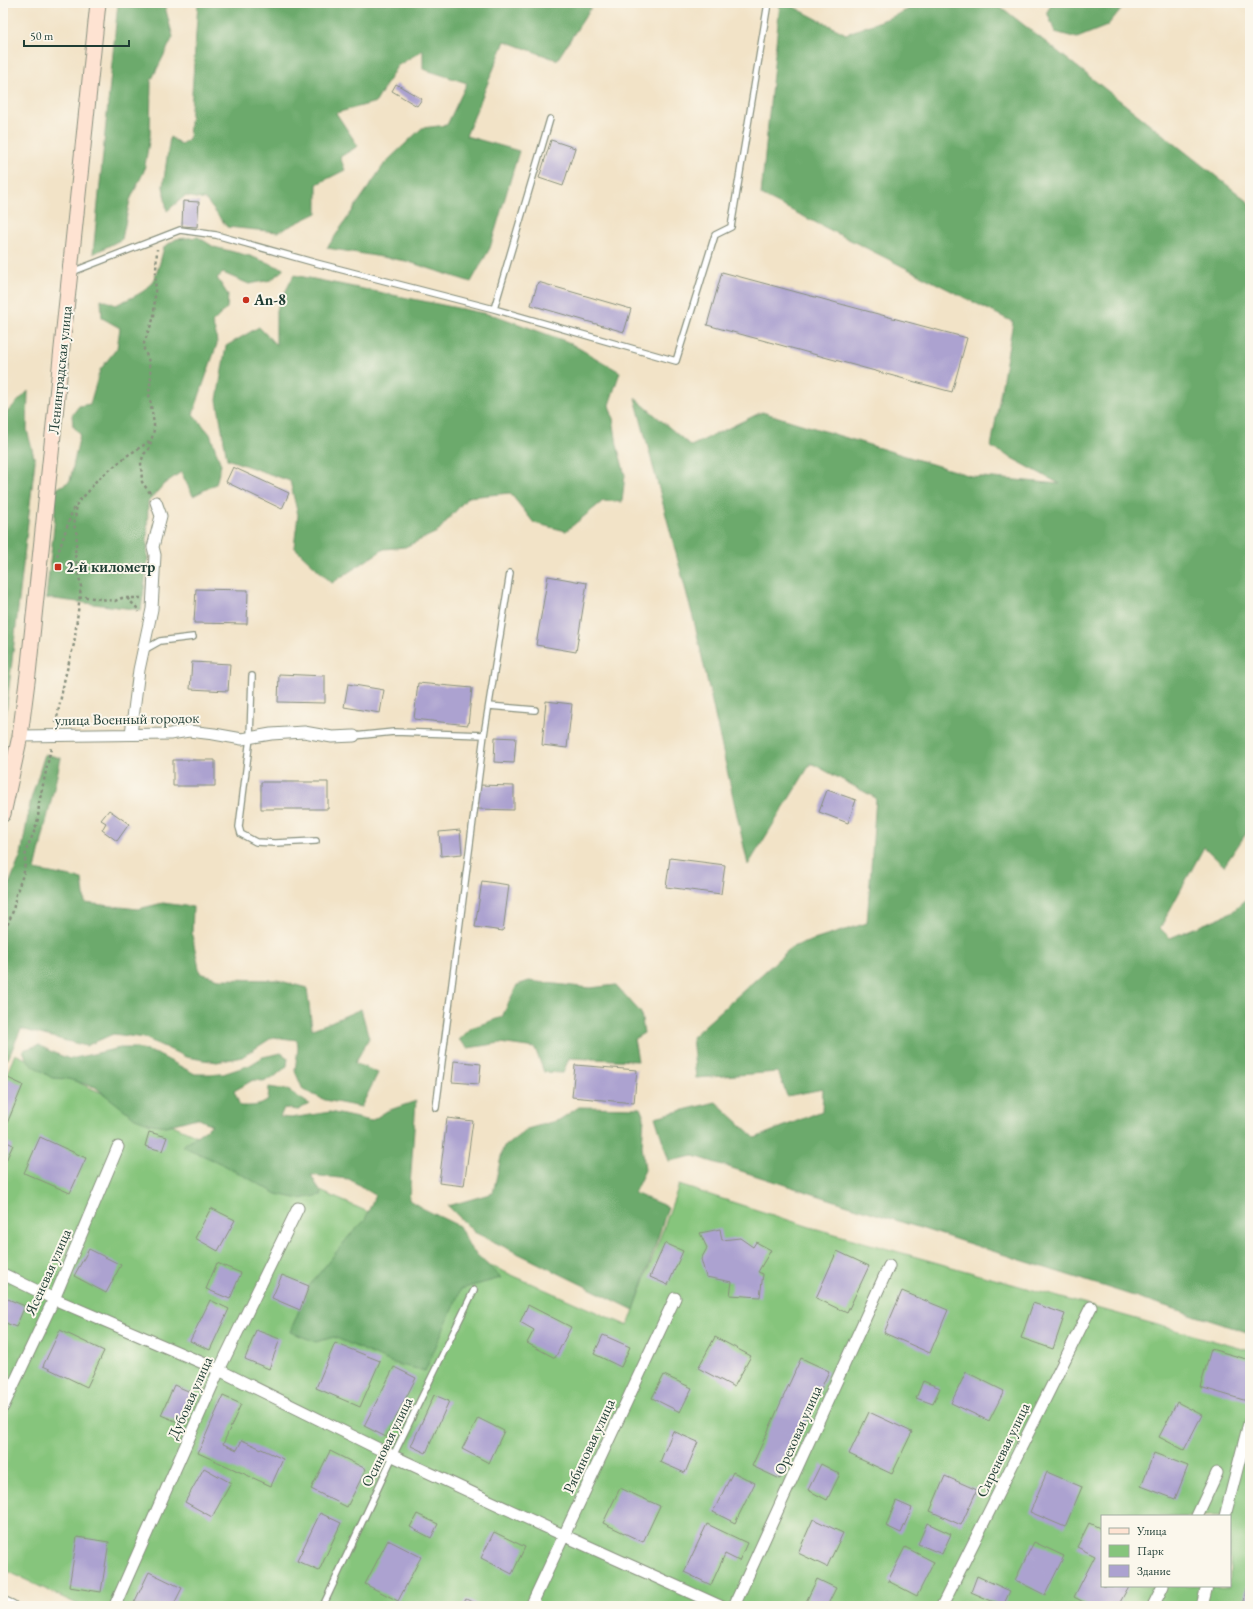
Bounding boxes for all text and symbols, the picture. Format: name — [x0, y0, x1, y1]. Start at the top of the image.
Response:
scale bar — [24, 22, 129, 48]
text: 50 m — [30, 28, 54, 44]
place label: An-8 — [253, 290, 286, 309]
marker: An-8 — [241, 295, 251, 305]
street label: Ленинградская улица — [43, 305, 76, 435]
place label: 2-й километр — [66, 557, 155, 576]
marker: 2-й километр — [53, 562, 63, 572]
street label: улица Военный городок — [54, 708, 200, 729]
street label: Ясеневая улица — [20, 1226, 75, 1319]
street label: Дубовая улица — [163, 1353, 216, 1442]
street label: Ореховая улица — [769, 1382, 826, 1477]
street label: Осиновая улица — [357, 1394, 416, 1490]
street label: Рябиновая улица — [558, 1396, 619, 1496]
street label: Сиреневая улица — [971, 1399, 1034, 1500]
legend — [1101, 1515, 1231, 1587]
text: Улица — [1136, 1523, 1167, 1539]
text: Парк — [1137, 1543, 1164, 1559]
text: Здание — [1137, 1563, 1171, 1579]

